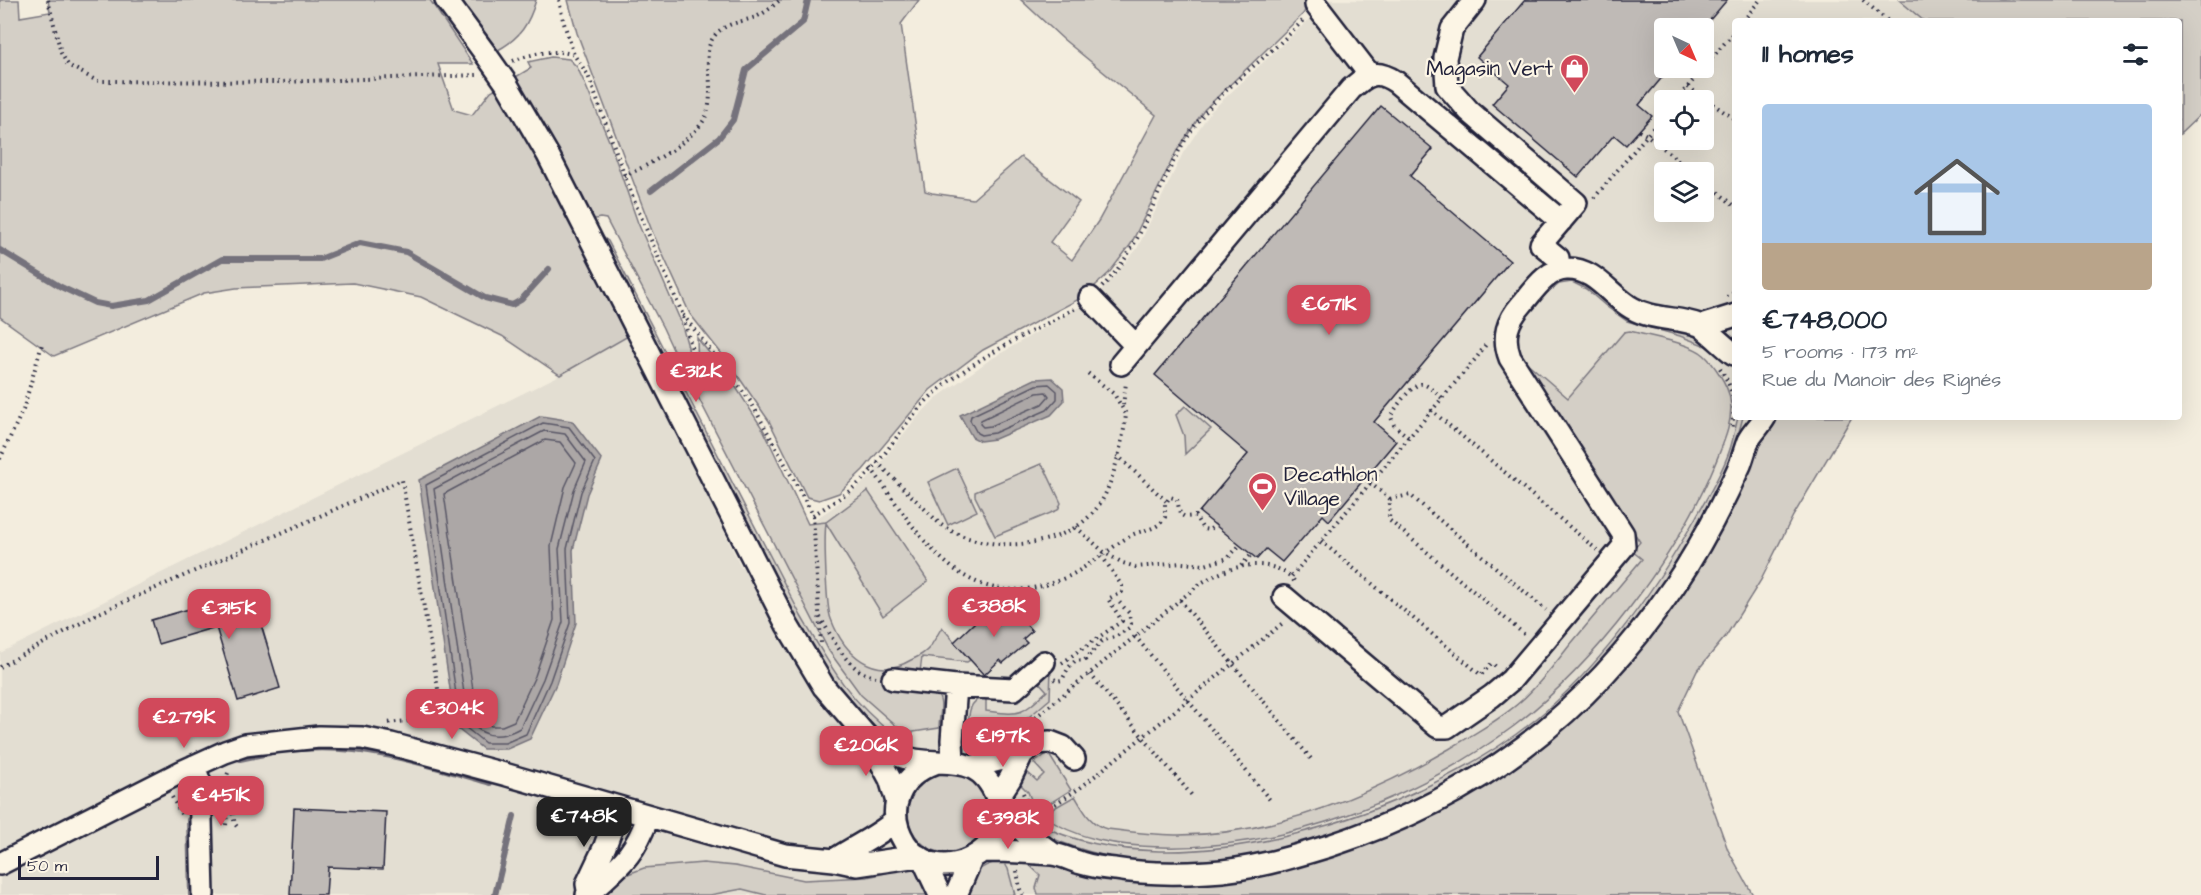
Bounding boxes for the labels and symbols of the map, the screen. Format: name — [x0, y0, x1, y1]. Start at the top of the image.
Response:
north arrow — [1654, 18, 1714, 78]
shop icon: Magasin Vert — [1558, 52, 1590, 94]
place label: Magasin Vert — [1426, 54, 1553, 85]
pin: €671K — [1287, 285, 1371, 336]
pin: €312K — [654, 352, 738, 403]
place label: Decathlon Village — [1284, 460, 1377, 515]
sports icon: Decathlon Village — [1247, 470, 1279, 512]
pin: €388K — [952, 587, 1036, 638]
pin: €315K — [187, 589, 271, 640]
pin: €304K — [410, 689, 494, 740]
pin: €279K — [142, 698, 226, 749]
pin: €197K — [961, 717, 1045, 768]
pin: €206K — [824, 726, 908, 777]
pin: €451K — [179, 776, 263, 827]
pin: €748K — [542, 797, 626, 848]
pin: €398K — [966, 799, 1050, 850]
scale bar — [18, 853, 159, 880]

